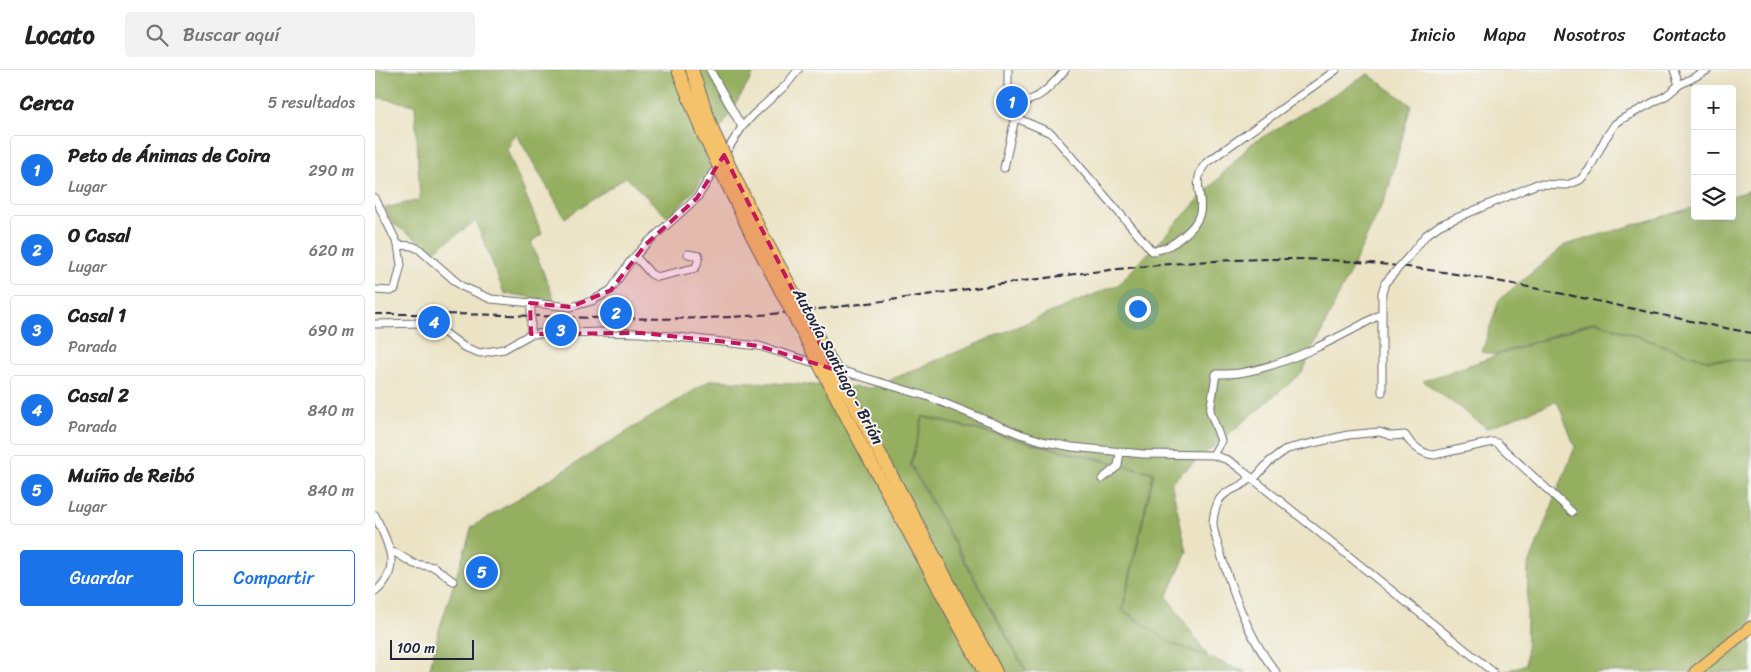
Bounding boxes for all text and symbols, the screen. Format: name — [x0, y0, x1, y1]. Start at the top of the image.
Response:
search box — [125, 12, 475, 57]
text: Locato — [25, 14, 95, 56]
text: Buscar aquí — [183, 18, 280, 51]
text: Inicio — [1411, 19, 1456, 51]
text: Mapa — [1484, 19, 1526, 51]
text: Nosotros — [1554, 19, 1625, 51]
text: Contacto — [1653, 19, 1726, 51]
icon: search — [143, 21, 171, 49]
pin: 1 — [996, 83, 1028, 121]
text: Cerca — [20, 84, 74, 122]
map controls — [1691, 85, 1736, 220]
button: + — [1691, 85, 1736, 130]
text: 5 resultados — [268, 88, 355, 117]
button: − — [1691, 130, 1736, 175]
text: Peto de Ánimas de Coira — [68, 139, 270, 172]
text: 1 — [34, 156, 40, 185]
text: 290 m — [308, 156, 354, 185]
text: Lugar — [68, 172, 107, 201]
button: layers — [1691, 175, 1736, 220]
text: O Casal — [68, 219, 130, 252]
text: 2 — [32, 236, 42, 265]
text: 620 m — [309, 236, 354, 265]
text: Lugar — [68, 252, 107, 281]
street label: Autovía Santiago - Brión — [784, 282, 892, 450]
pin: 2 — [600, 294, 632, 332]
your location — [1125, 296, 1151, 322]
text: Casal 1 — [68, 299, 126, 332]
pin: 4 — [418, 303, 450, 341]
pin: 3 — [545, 311, 577, 349]
text: 3 — [33, 316, 41, 345]
text: 690 m — [309, 316, 354, 345]
text: Parada — [68, 332, 117, 361]
text: Casal 2 — [68, 379, 129, 412]
text: 4 — [32, 396, 42, 425]
text: 840 m — [308, 396, 354, 425]
text: Parada — [68, 412, 117, 441]
text: Muíño de Reibó — [68, 459, 194, 492]
text: 5 — [32, 476, 42, 505]
text: 840 m — [308, 476, 354, 505]
text: Lugar — [68, 492, 107, 521]
button: Guardar — [20, 550, 183, 606]
button: Compartir — [193, 550, 355, 606]
pin: 5 — [466, 553, 498, 591]
text: 100 m — [397, 636, 435, 661]
scale bar — [390, 637, 474, 660]

